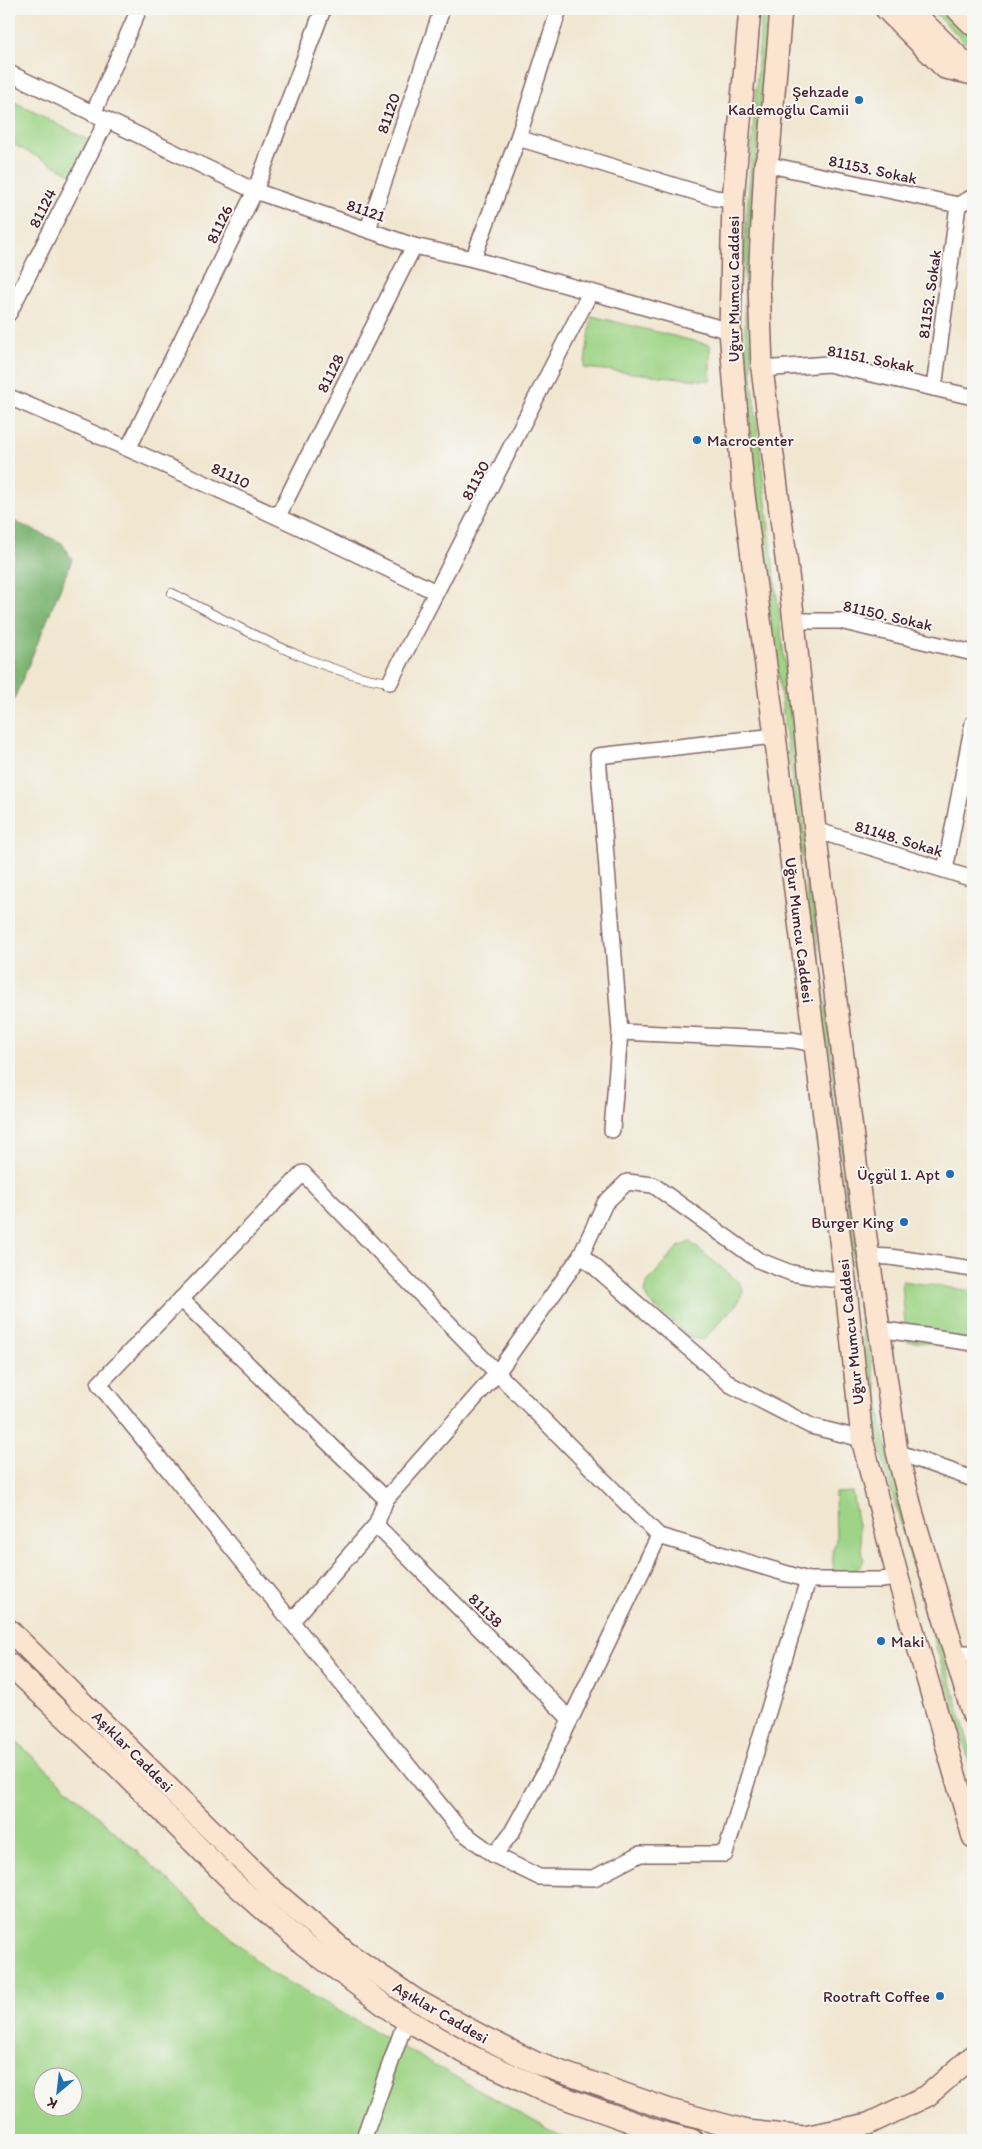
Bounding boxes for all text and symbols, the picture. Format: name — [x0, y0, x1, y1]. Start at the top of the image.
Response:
place label: Şehzade Kademoğlu Camii — [728, 82, 849, 119]
street label: 81120 — [373, 90, 404, 136]
marker: Şehzade Kademoğlu Camii — [853, 94, 865, 106]
street label: 81153. Sokak — [827, 151, 919, 188]
street label: 81124 — [25, 185, 61, 231]
street label: 81121 — [344, 195, 388, 226]
street label: 81126 — [202, 202, 237, 247]
street label: Uğur Mumcu Caddesi — [724, 216, 743, 362]
street label: 81152. Sokak — [914, 248, 945, 340]
street label: 81151. Sokak — [826, 341, 916, 376]
street label: 81128 — [313, 351, 348, 396]
place label: Macrocenter — [707, 431, 794, 450]
marker: Macrocenter — [691, 434, 703, 446]
street label: 81130 — [457, 457, 494, 503]
street label: 81110 — [208, 458, 253, 493]
street label: 81150. Sokak — [841, 596, 934, 635]
street label: 81148. Sokak — [853, 816, 945, 861]
street label: Uğur Mumcu Caddesi — [781, 856, 818, 1004]
place label: Üçgül 1. Apt — [857, 1165, 940, 1184]
marker: Üçgül 1. Apt — [944, 1168, 956, 1180]
place label: Burger King — [811, 1213, 895, 1232]
marker: Burger King — [898, 1216, 910, 1228]
street label: Uğur Mumcu Caddesi — [833, 1258, 868, 1406]
street label: 81138 — [464, 1589, 507, 1632]
place label: Maki — [891, 1632, 924, 1651]
marker: Maki — [875, 1635, 887, 1647]
street label: Aşıklar Caddesi — [88, 1707, 177, 1796]
street label: Aşıklar Caddesi — [390, 1977, 492, 2047]
place label: Rootraft Coffee — [823, 1987, 930, 2006]
marker: Rootraft Coffee — [934, 1990, 946, 2002]
north arrow — [32, 2066, 82, 2116]
text: K — [43, 2093, 60, 2113]

